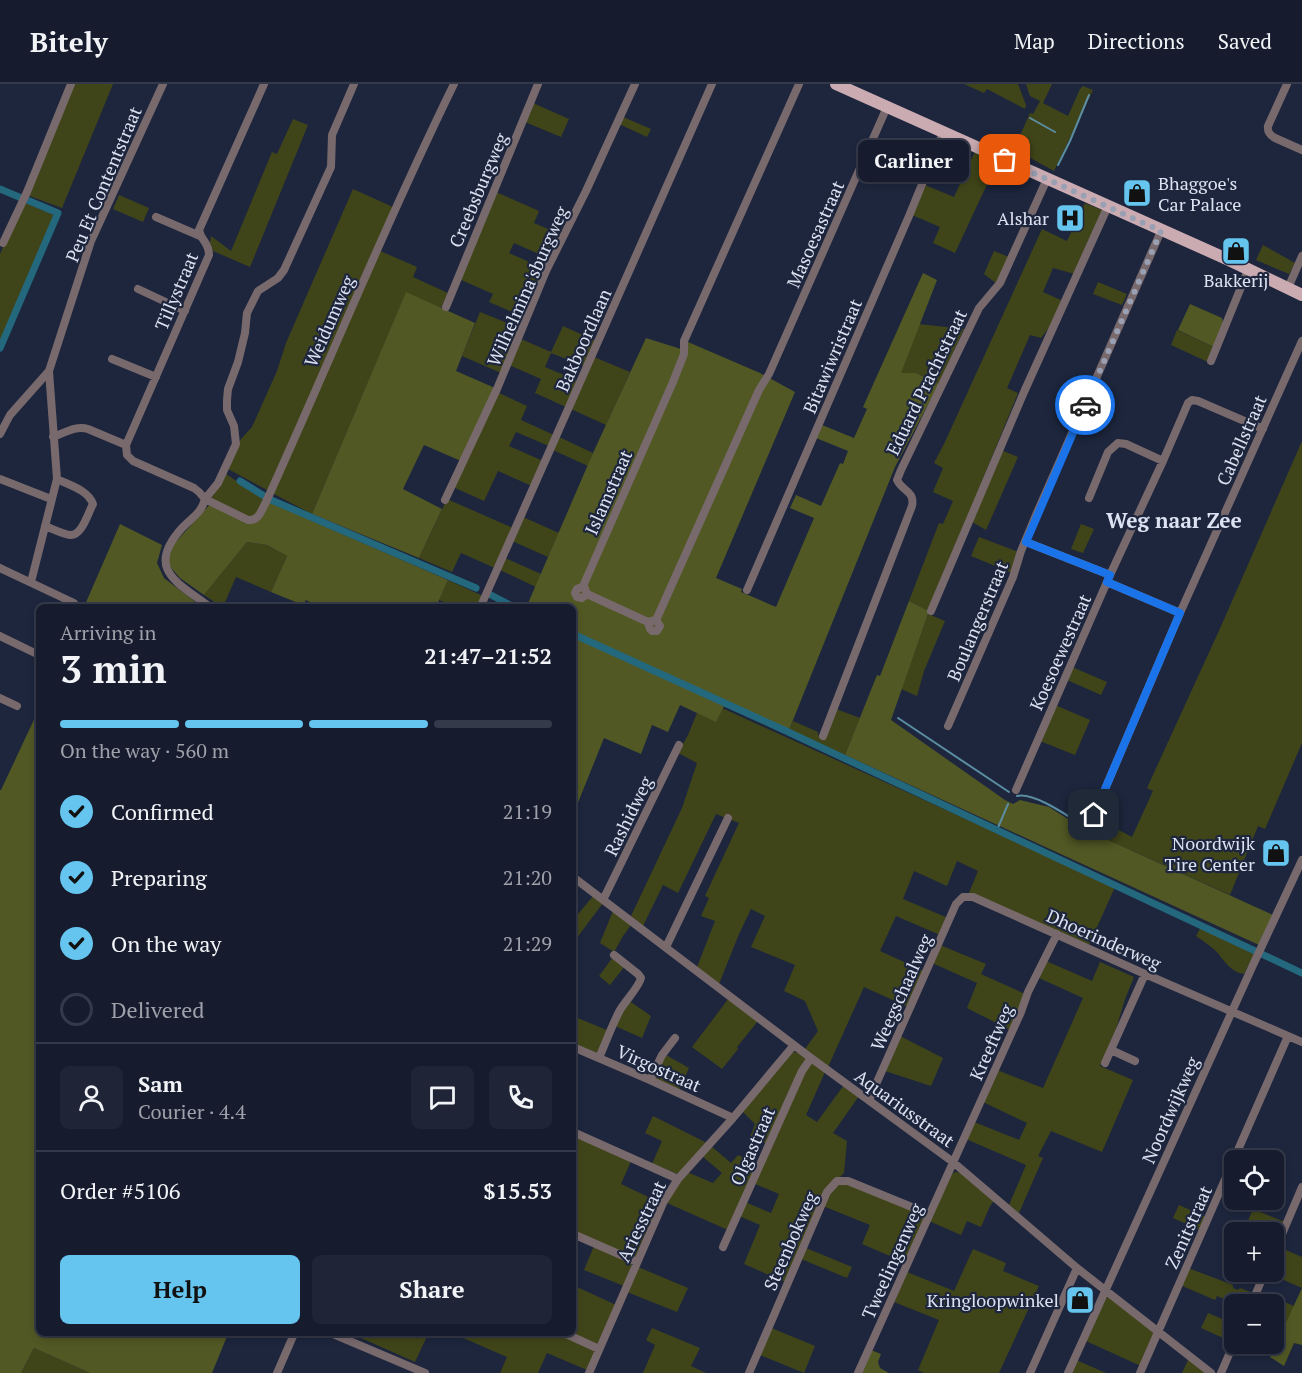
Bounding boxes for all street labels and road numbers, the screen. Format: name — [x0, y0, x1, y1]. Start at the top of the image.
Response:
street label: Peu Et Contentstraat — [59, 102, 147, 265]
street label: Creebsburgweg — [443, 129, 513, 251]
street label: Masoesastraat — [781, 176, 849, 291]
street label: Wilhelmina'sburgweg — [481, 202, 573, 370]
street label: Tillystraat — [149, 248, 203, 334]
street label: Weidumweg — [298, 271, 360, 370]
street label: Bakboordlaan — [550, 284, 617, 395]
street label: Bitawiwristraat — [797, 295, 867, 417]
street label: Eduard Prachtstraat — [880, 305, 972, 459]
street label: Cabellstraat — [1210, 391, 1272, 489]
street label: Islamstraat — [579, 446, 637, 538]
street label: Boulangerstraat — [941, 557, 1013, 685]
street label: Koesoewestraat — [1024, 590, 1096, 714]
street label: Rashidweg — [598, 772, 658, 860]
street label: Dhoerinderweg — [1043, 903, 1166, 975]
street label: Weegschaalweg — [865, 930, 938, 1054]
street label: Kreeftweg — [964, 1000, 1019, 1084]
street label: Virgostraat — [613, 1039, 705, 1097]
street label: Noordwijkweg — [1136, 1052, 1204, 1167]
street label: Aquariusstraat — [850, 1064, 960, 1152]
street label: Olgastraat — [724, 1103, 780, 1189]
street label: Ariesstraat — [611, 1176, 671, 1266]
street label: Zenitstraat — [1159, 1181, 1217, 1272]
street label: Steenbokweg — [758, 1187, 823, 1294]
street label: Tweelingenweg — [856, 1199, 928, 1323]

